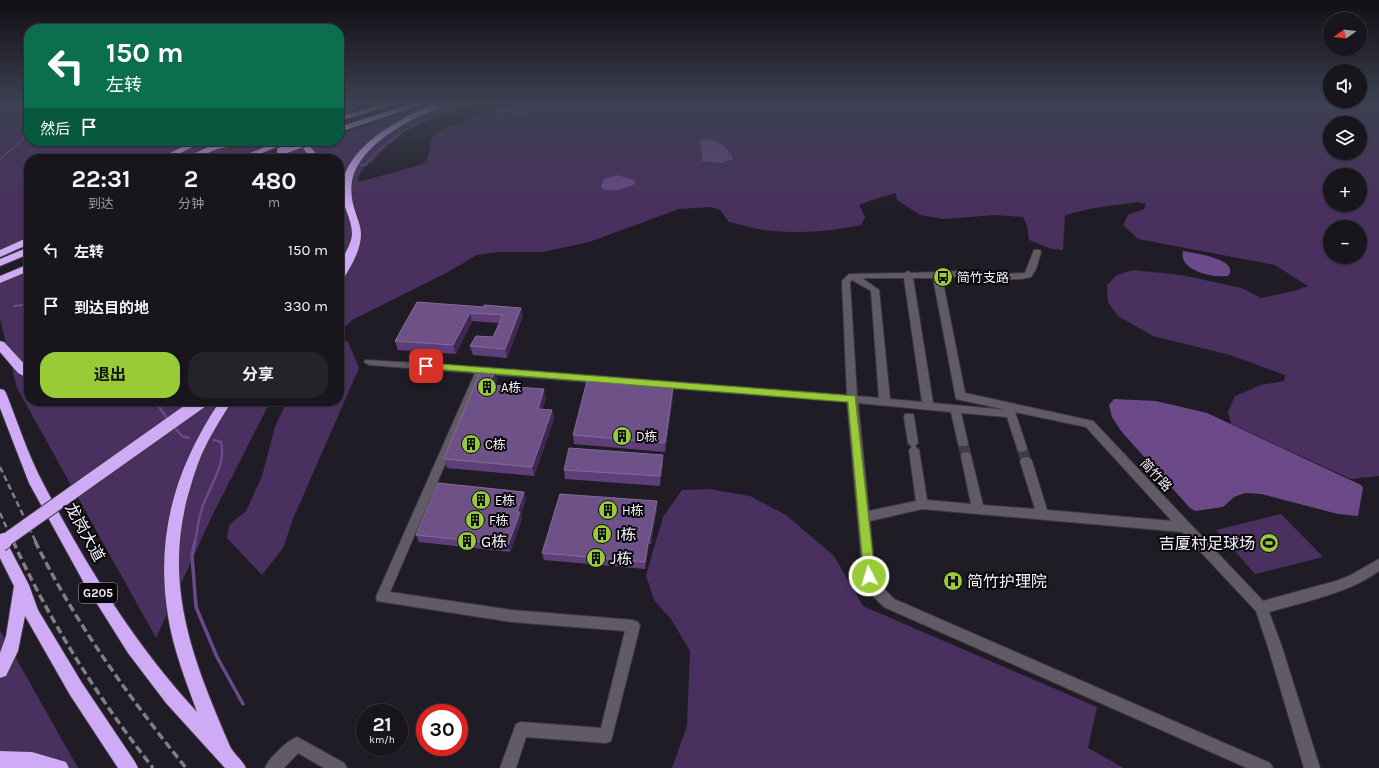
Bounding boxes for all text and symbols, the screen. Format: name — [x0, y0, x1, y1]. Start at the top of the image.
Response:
north arrow — [1323, 12, 1367, 56]
map controls — [1323, 12, 1367, 264]
text: 150 m — [106, 36, 184, 69]
icon: left — [40, 40, 92, 92]
button: sound — [1323, 64, 1367, 108]
text: 左转 — [106, 74, 142, 96]
icon: arrive — [78, 116, 100, 138]
button: layers — [1323, 116, 1367, 160]
text: 然后 — [40, 120, 70, 138]
text: 22:31 — [72, 165, 131, 193]
text: 2 — [184, 165, 198, 193]
text: 480 — [252, 167, 297, 195]
button: + — [1323, 168, 1367, 212]
text: m — [268, 195, 280, 210]
text: 到达 — [88, 196, 114, 211]
text: 分钟 — [178, 196, 204, 211]
button: − — [1323, 220, 1367, 264]
icon: left — [40, 239, 62, 261]
text: 150 m — [288, 241, 328, 259]
text: 左转 — [74, 243, 104, 261]
bus stop icon: 简竹支路 — [932, 266, 954, 288]
place label: 简竹支路 — [957, 270, 1009, 285]
icon: arrive — [40, 295, 62, 317]
text: 330 m — [284, 297, 328, 315]
text: 到达目的地 — [74, 299, 149, 317]
pin — [409, 349, 443, 383]
button: 退出 — [40, 352, 180, 398]
button: 分享 — [188, 352, 328, 398]
icon: arrive — [415, 355, 437, 377]
building icon: A栋 — [476, 376, 498, 398]
place label: A栋 — [501, 380, 521, 395]
building icon: D栋 — [611, 425, 633, 447]
place label: D栋 — [636, 429, 658, 444]
building icon: C栋 — [460, 433, 482, 455]
place label: C栋 — [485, 437, 506, 452]
street label: 简竹路 — [1137, 456, 1175, 494]
building icon: E栋 — [470, 489, 492, 511]
place label: E栋 — [495, 493, 515, 508]
street label: 龙岗大道 — [61, 499, 109, 565]
building icon: H栋 — [597, 499, 619, 521]
place label: H栋 — [622, 503, 644, 518]
building icon: F栋 — [464, 509, 486, 531]
place label: F栋 — [489, 513, 509, 528]
building icon: I栋 — [591, 523, 613, 545]
place label: I栋 — [616, 525, 636, 544]
building icon: G栋 — [456, 530, 478, 552]
place label: G栋 — [481, 532, 507, 551]
sports icon: 吉厦村足球场 — [1258, 532, 1280, 554]
place label: 吉厦村足球场 — [1159, 534, 1255, 553]
building icon: J栋 — [585, 547, 607, 569]
place label: J栋 — [610, 549, 632, 568]
position arrow — [848, 555, 890, 597]
hospital icon: 简竹护理院 — [942, 570, 964, 592]
place label: 简竹护理院 — [967, 572, 1047, 591]
road number: G205 — [79, 583, 117, 603]
speed limit sign: 30 — [416, 704, 468, 756]
text: 21 — [372, 713, 392, 736]
text: km/h — [369, 734, 395, 746]

